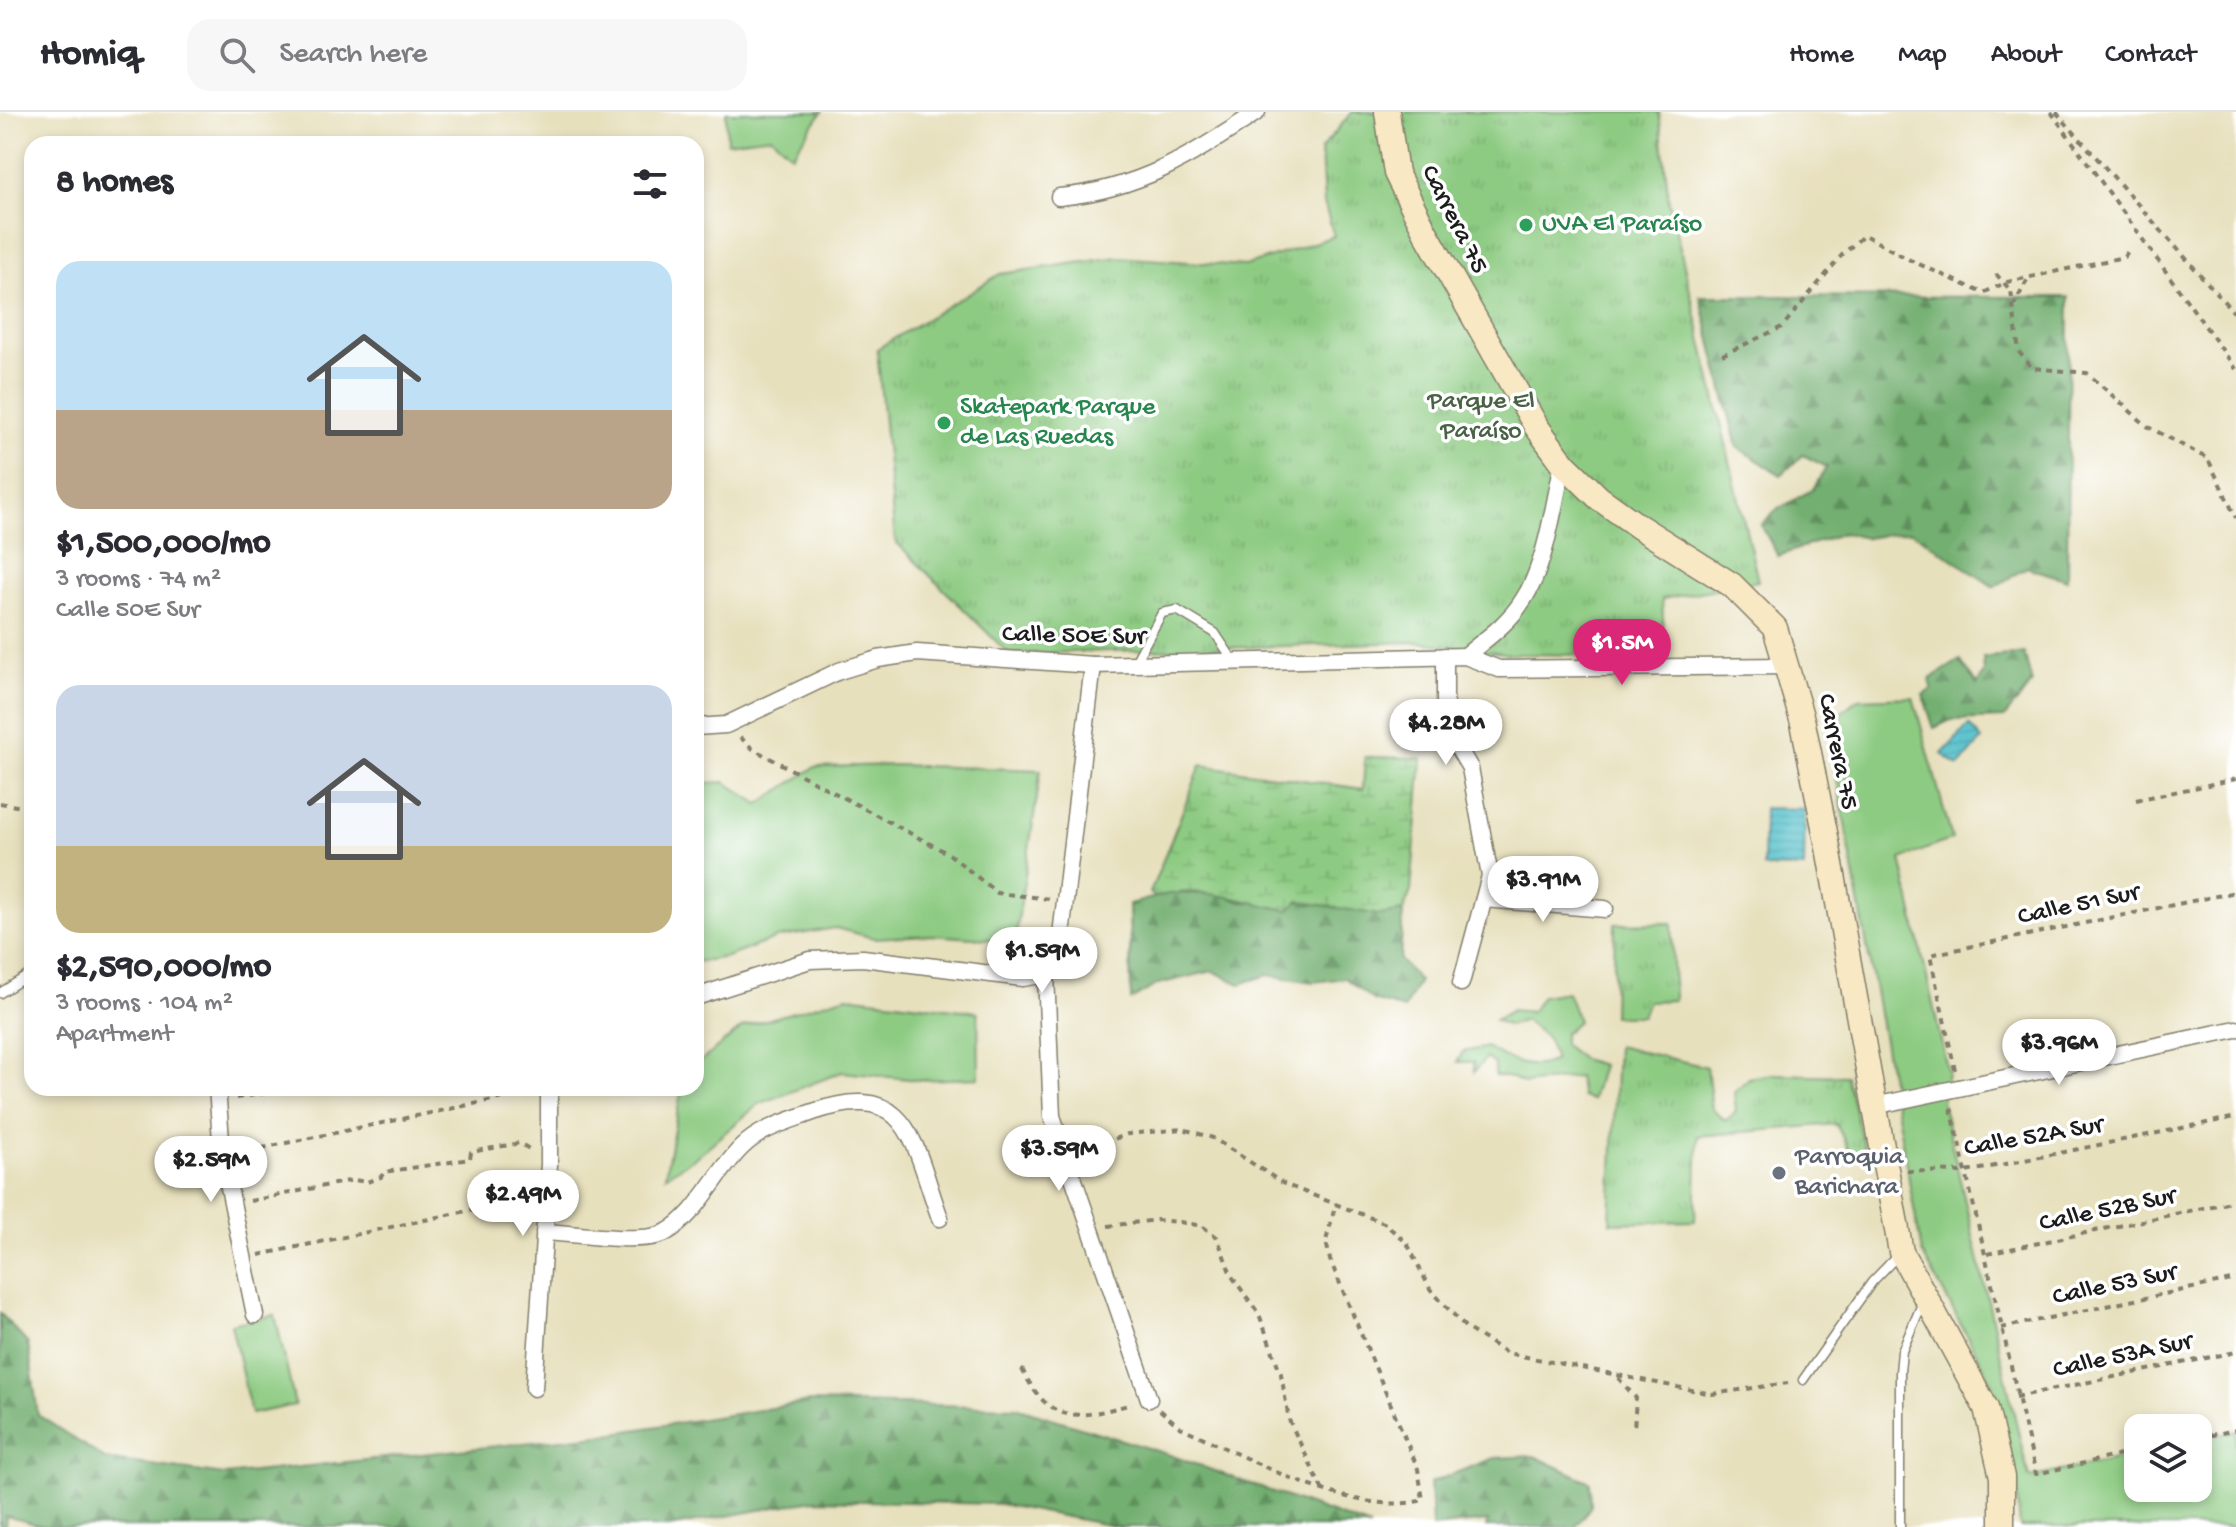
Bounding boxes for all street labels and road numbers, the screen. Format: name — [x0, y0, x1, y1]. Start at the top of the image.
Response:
street label: Carrera 75 — [1413, 161, 1493, 279]
street label: Calle 50E Sur — [1002, 620, 1149, 654]
street label: Carrera 75 — [1809, 691, 1863, 813]
street label: Calle 51 Sur — [2015, 877, 2145, 934]
street label: Calle 52A Sur — [1962, 1110, 2109, 1166]
street label: Calle 52B Sur — [2037, 1181, 2182, 1241]
street label: Calle 53 Sur — [2050, 1257, 2183, 1314]
street label: Calle 53A Sur — [2050, 1327, 2198, 1387]

